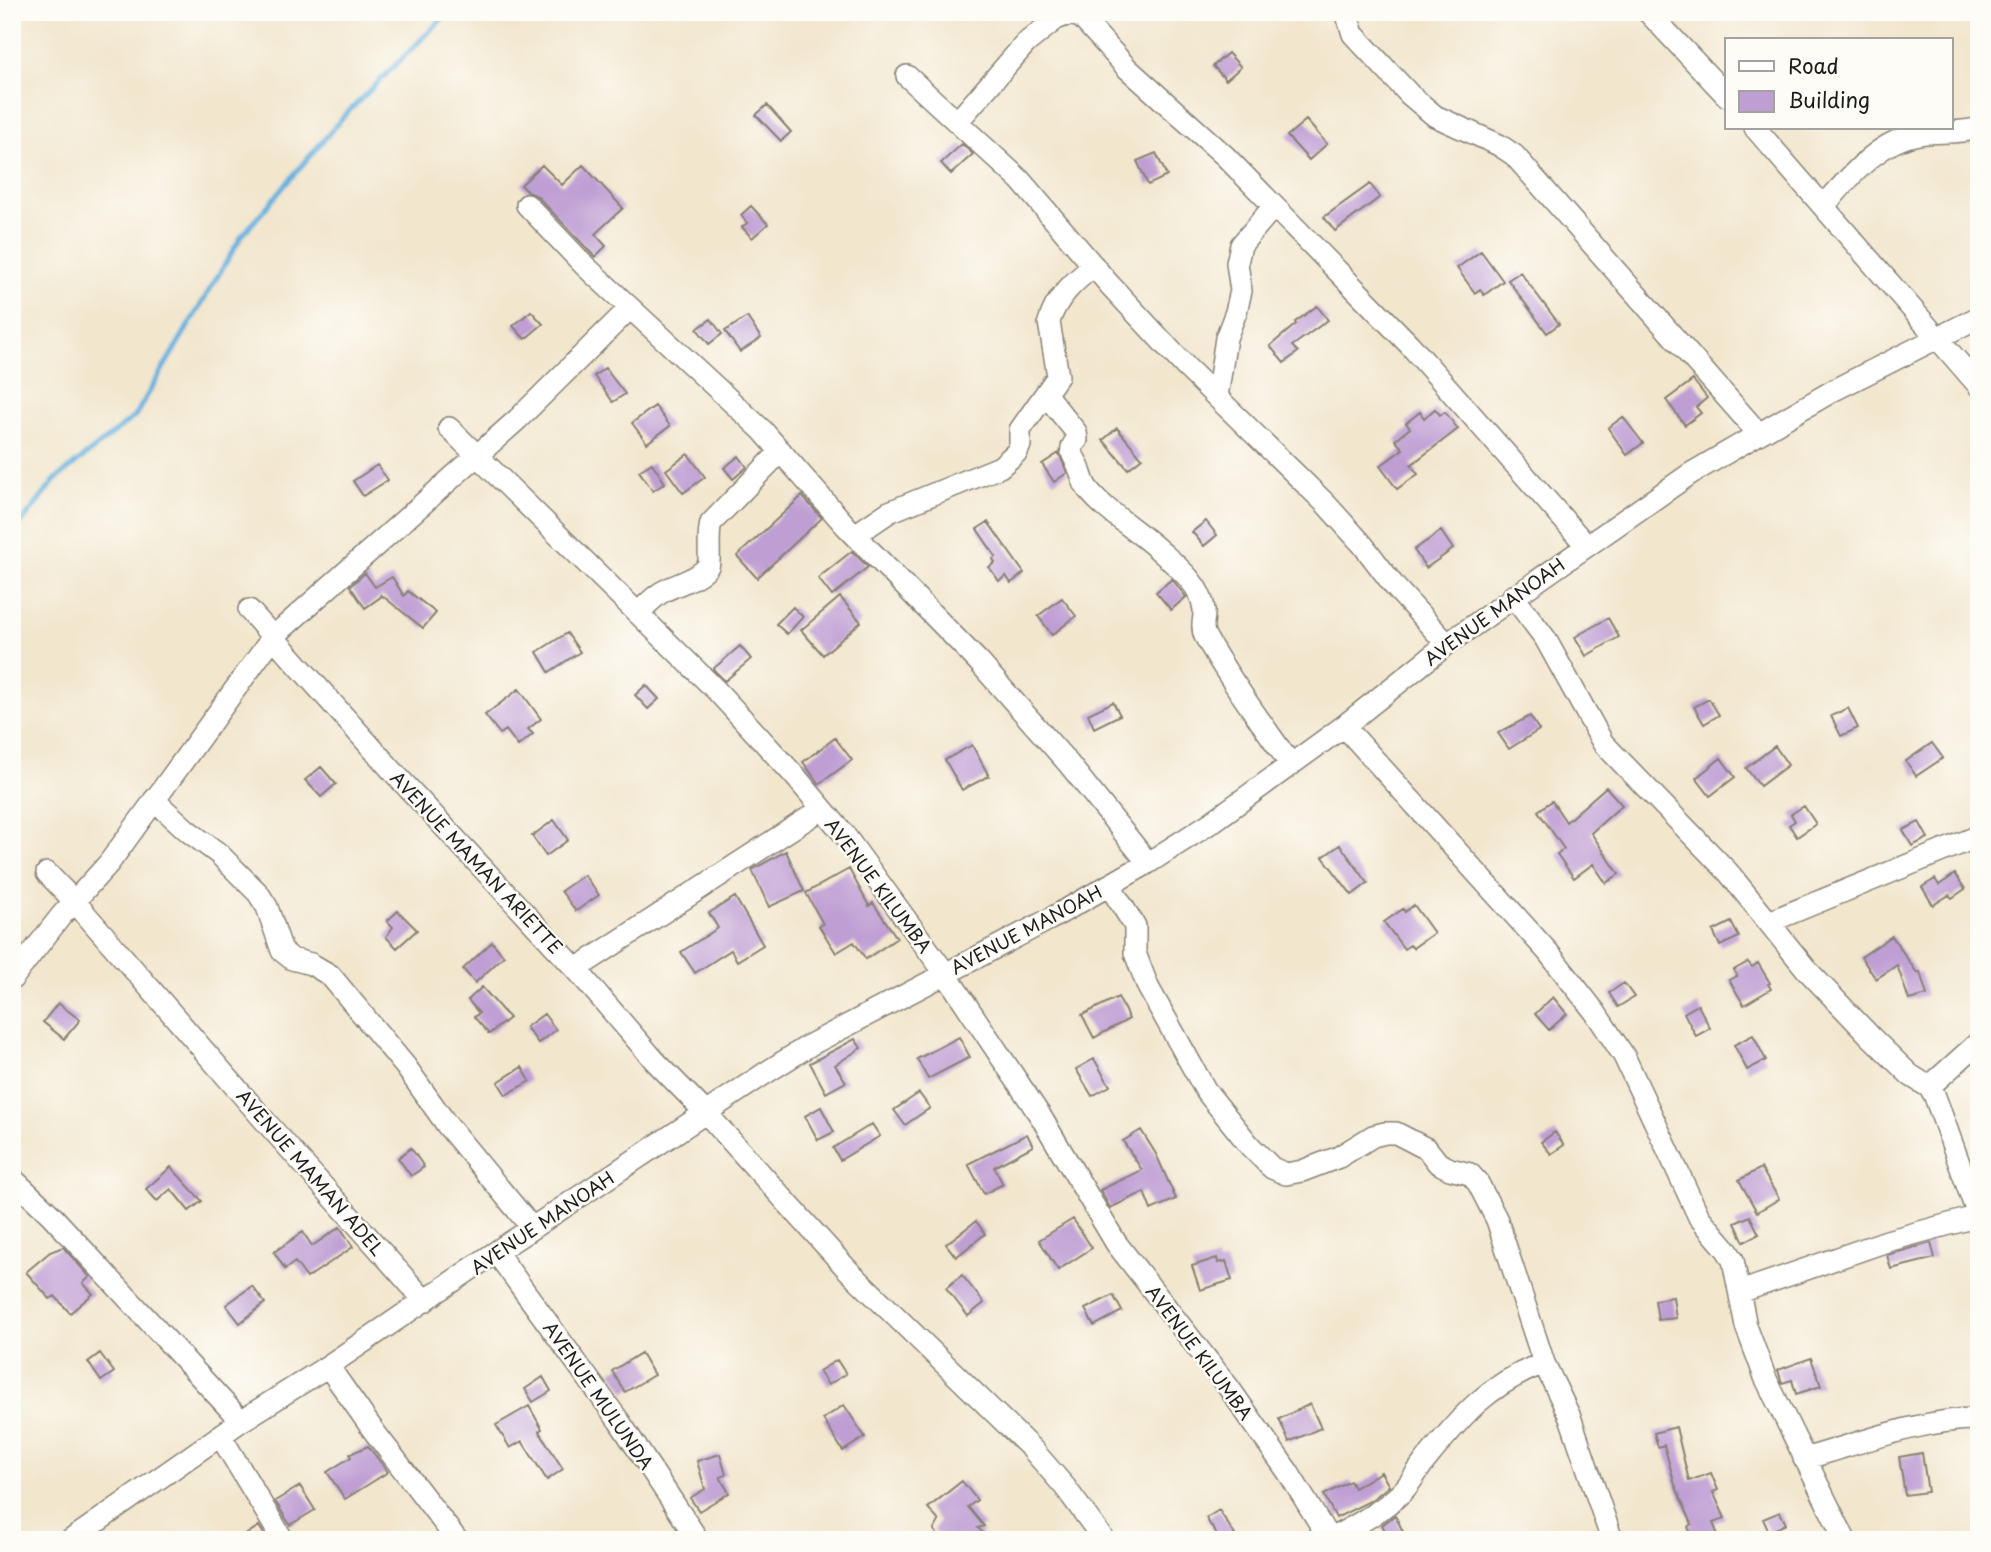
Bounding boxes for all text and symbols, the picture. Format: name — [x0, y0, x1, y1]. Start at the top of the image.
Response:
legend — [1725, 38, 1952, 130]
text: Road — [1788, 49, 1839, 81]
text: Building — [1788, 83, 1870, 115]
street label: AVENUE MANOAH — [1418, 551, 1570, 671]
street label: AVENUE MAMAN ARIETTE — [385, 764, 569, 960]
street label: AVENUE KILUMBA — [819, 812, 939, 958]
street label: AVENUE MANOAH — [945, 878, 1107, 980]
street label: AVENUE MAMAN ADEL — [231, 1083, 391, 1261]
street label: AVENUE MANOAH — [465, 1164, 619, 1280]
street label: AVENUE KILUMBA — [1140, 1279, 1260, 1425]
street label: AVENUE MULUNDA — [538, 1315, 660, 1475]

